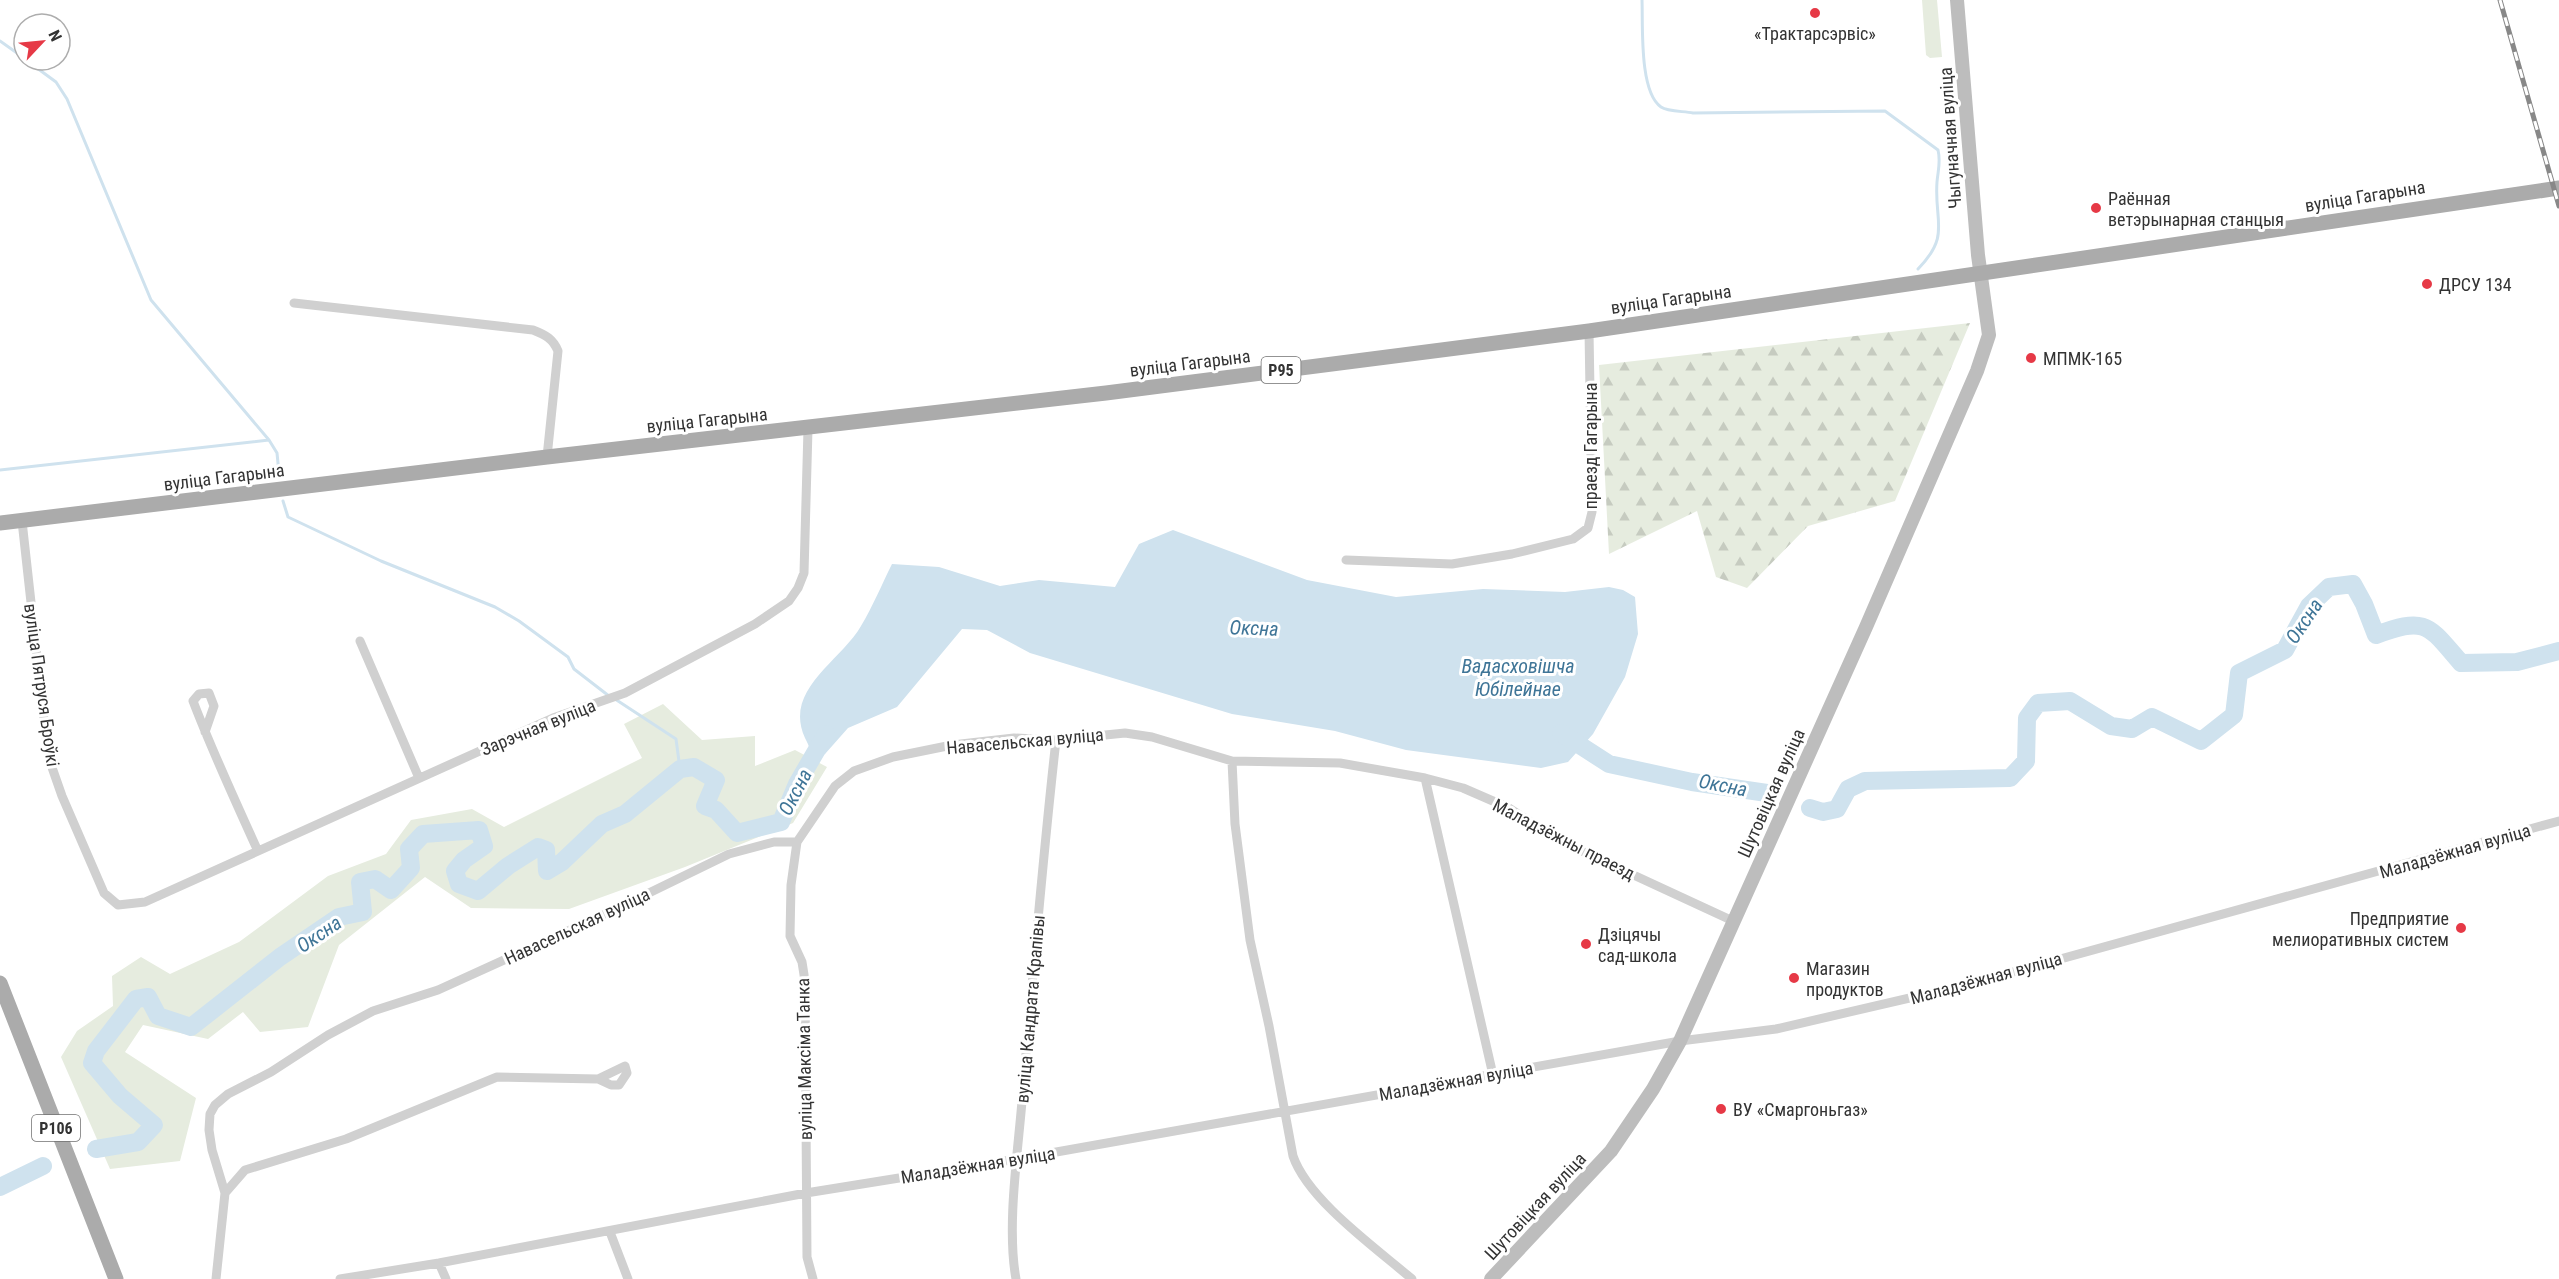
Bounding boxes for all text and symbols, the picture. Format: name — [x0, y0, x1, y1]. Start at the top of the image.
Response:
marker: «Трактарсэрвіс» — [1808, 6, 1822, 20]
north arrow — [12, 12, 72, 72]
place label: «Трактарсэрвіс» — [1754, 23, 1876, 44]
text: N — [44, 27, 66, 44]
street label: Чыгуначная вуліца — [1935, 67, 1965, 209]
street label: вуліца Гагарына — [2303, 176, 2427, 216]
place label: Раённая ветэрынарная станцыя — [2108, 188, 2284, 230]
marker: Раённая ветэрынарная станцыя — [2089, 201, 2103, 215]
place label: ДРСУ 134 — [2439, 274, 2512, 295]
marker: ДРСУ 134 — [2420, 277, 2434, 291]
street label: вуліца Гагарына — [1609, 280, 1733, 318]
street label: вуліца Гагарына — [1128, 345, 1252, 381]
place label: МПМК-165 — [2043, 348, 2122, 369]
marker: МПМК-165 — [2024, 351, 2038, 365]
road number: Р95 — [1262, 357, 1300, 383]
street label: праезд Гагарына — [1580, 383, 1601, 509]
street label: вуліца Гагарына — [646, 403, 768, 437]
street label: вуліца Гагарына — [162, 459, 286, 495]
water label: Оксна — [2280, 594, 2328, 648]
street label: вуліца Пятруся Броўкі — [20, 602, 64, 768]
water label: Оксна — [1229, 615, 1279, 641]
water label: Вадасховішча Юбілейнае — [1461, 654, 1575, 701]
street label: Зарэчная вуліца — [477, 694, 599, 760]
street label: Навасельская вуліца — [945, 724, 1105, 758]
street label: Шутовіцкая вуліца — [1733, 725, 1809, 861]
water label: Оксна — [773, 765, 817, 819]
water label: Оксна — [1697, 769, 1749, 801]
street label: Маладзёжны праезд — [1490, 794, 1639, 884]
street label: Маладзёжная вуліца — [2377, 819, 2533, 883]
street label: Навасельская вуліца — [501, 883, 653, 969]
place label: Предприятие мелиоративных систем — [2272, 908, 2449, 950]
water label: Оксна — [292, 910, 346, 958]
street label: вуліца Кандрата Крапівы — [1011, 914, 1049, 1104]
marker: Предприятие мелиоративных систем — [2454, 921, 2468, 935]
place label: Дзіцячы сад-школа — [1598, 924, 1677, 966]
marker: Дзіцячы сад-школа — [1579, 937, 1593, 951]
street label: Маладзёжная вуліца — [1908, 948, 2064, 1008]
place label: Магазин продуктов — [1806, 958, 1884, 1000]
marker: Магазин продуктов — [1787, 971, 1801, 985]
street label: вуліца Максіма Танка — [792, 978, 816, 1140]
street label: Маладзёжная вуліца — [1377, 1057, 1535, 1105]
place label: ВУ «Смаргоньгаз» — [1733, 1099, 1868, 1120]
marker: ВУ «Смаргоньгаз» — [1714, 1102, 1728, 1116]
road number: Р106 — [32, 1115, 80, 1141]
street label: Маладзёжная вуліца — [899, 1142, 1057, 1188]
street label: Шутовіцкая вуліца — [1480, 1148, 1590, 1264]

